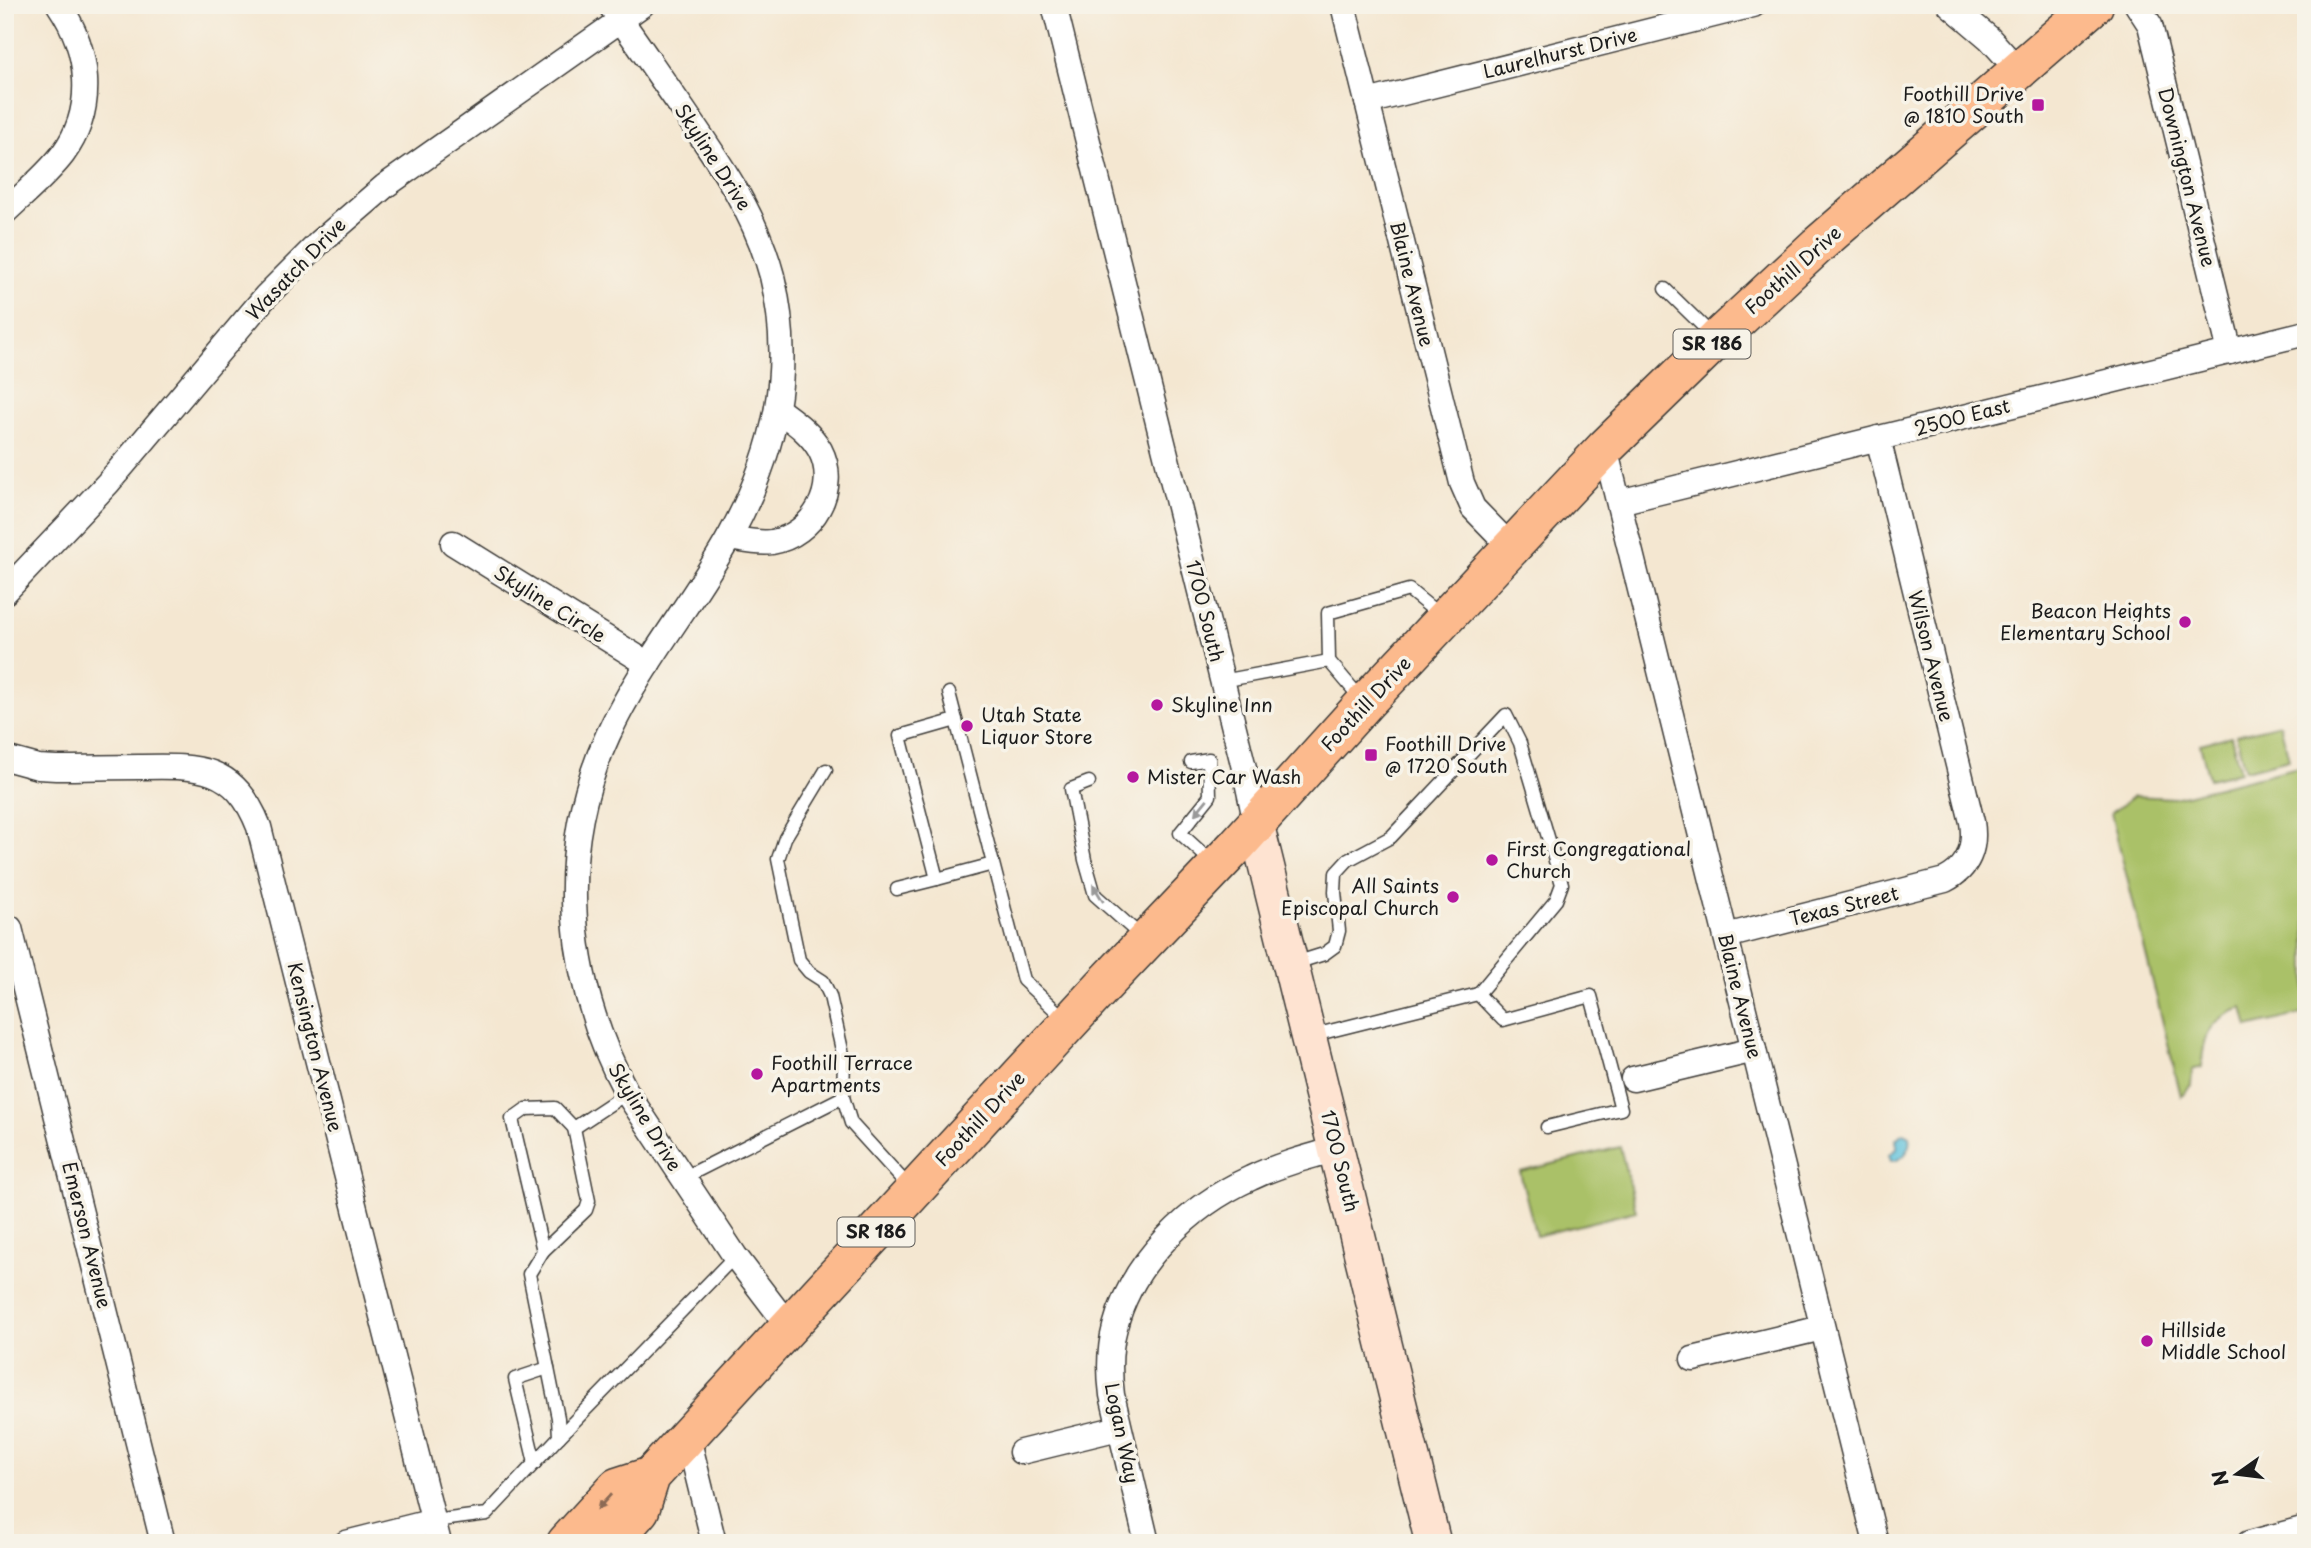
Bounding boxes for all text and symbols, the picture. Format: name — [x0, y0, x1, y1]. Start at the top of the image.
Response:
street label: Laurelhurst Drive — [1480, 19, 1640, 85]
place label: Foothill Drive @ 1810 South — [1903, 79, 2024, 129]
street label: Downington Avenue — [2152, 84, 2224, 270]
marker: Foothill Drive @ 1810 South — [2030, 97, 2046, 113]
street label: Skyline Drive — [669, 98, 759, 215]
street label: Wasatch Drive — [239, 211, 352, 326]
street label: Blaine Avenue — [1384, 218, 1442, 349]
street label: Foothill Drive — [1738, 218, 1847, 320]
road number: SR 186 — [1674, 330, 1750, 358]
street label: 2500 East — [1911, 391, 2013, 441]
street label: Skyline Circle — [489, 557, 612, 649]
street label: 1700 South — [1180, 557, 1232, 665]
street label: Wilson Avenue — [1902, 587, 1962, 724]
place label: Beacon Heights Elementary School — [2000, 596, 2171, 646]
marker: Beacon Heights Elementary School — [2177, 614, 2193, 630]
street label: Foothill Drive — [1314, 649, 1417, 757]
place label: Skyline Inn — [1171, 690, 1273, 718]
marker: Skyline Inn — [1149, 697, 1165, 713]
place label: Utah State Liquor Store — [981, 700, 1093, 750]
marker: Utah State Liquor Store — [959, 718, 975, 734]
place label: Foothill Drive @ 1720 South — [1385, 729, 1508, 779]
marker: Foothill Drive @ 1720 South — [1363, 747, 1379, 763]
place label: Mister Car Wash — [1147, 762, 1301, 790]
marker: Mister Car Wash — [1125, 769, 1141, 785]
one-way arrow — [1194, 797, 1209, 815]
place label: First Congregational Church — [1506, 834, 1691, 884]
marker: First Congregational Church — [1484, 852, 1500, 868]
place label: All Saints Episcopal Church — [1281, 871, 1439, 921]
street label: Texas Street — [1786, 878, 1901, 932]
one-way arrow — [1092, 884, 1104, 903]
marker: All Saints Episcopal Church — [1445, 889, 1461, 905]
street label: Blaine Avenue — [1712, 930, 1770, 1061]
street label: Kensington Avenue — [281, 959, 351, 1135]
place label: Foothill Terrace Apartments — [771, 1048, 913, 1098]
street label: Skyline Drive — [602, 1057, 689, 1176]
street label: Foothill Drive — [928, 1064, 1031, 1172]
marker: Foothill Terrace Apartments — [749, 1066, 765, 1082]
street label: 1700 South — [1315, 1107, 1367, 1215]
street label: Emerson Avenue — [56, 1159, 120, 1311]
road number: SR 186 — [838, 1218, 914, 1246]
place label: Hillside Middle School — [2161, 1315, 2286, 1365]
marker: Hillside Middle School — [2139, 1333, 2155, 1349]
street label: Logan Way — [1099, 1380, 1147, 1486]
north arrow — [2202, 1440, 2272, 1510]
text: N — [2204, 1468, 2235, 1489]
one-way arrow — [596, 1493, 612, 1510]

